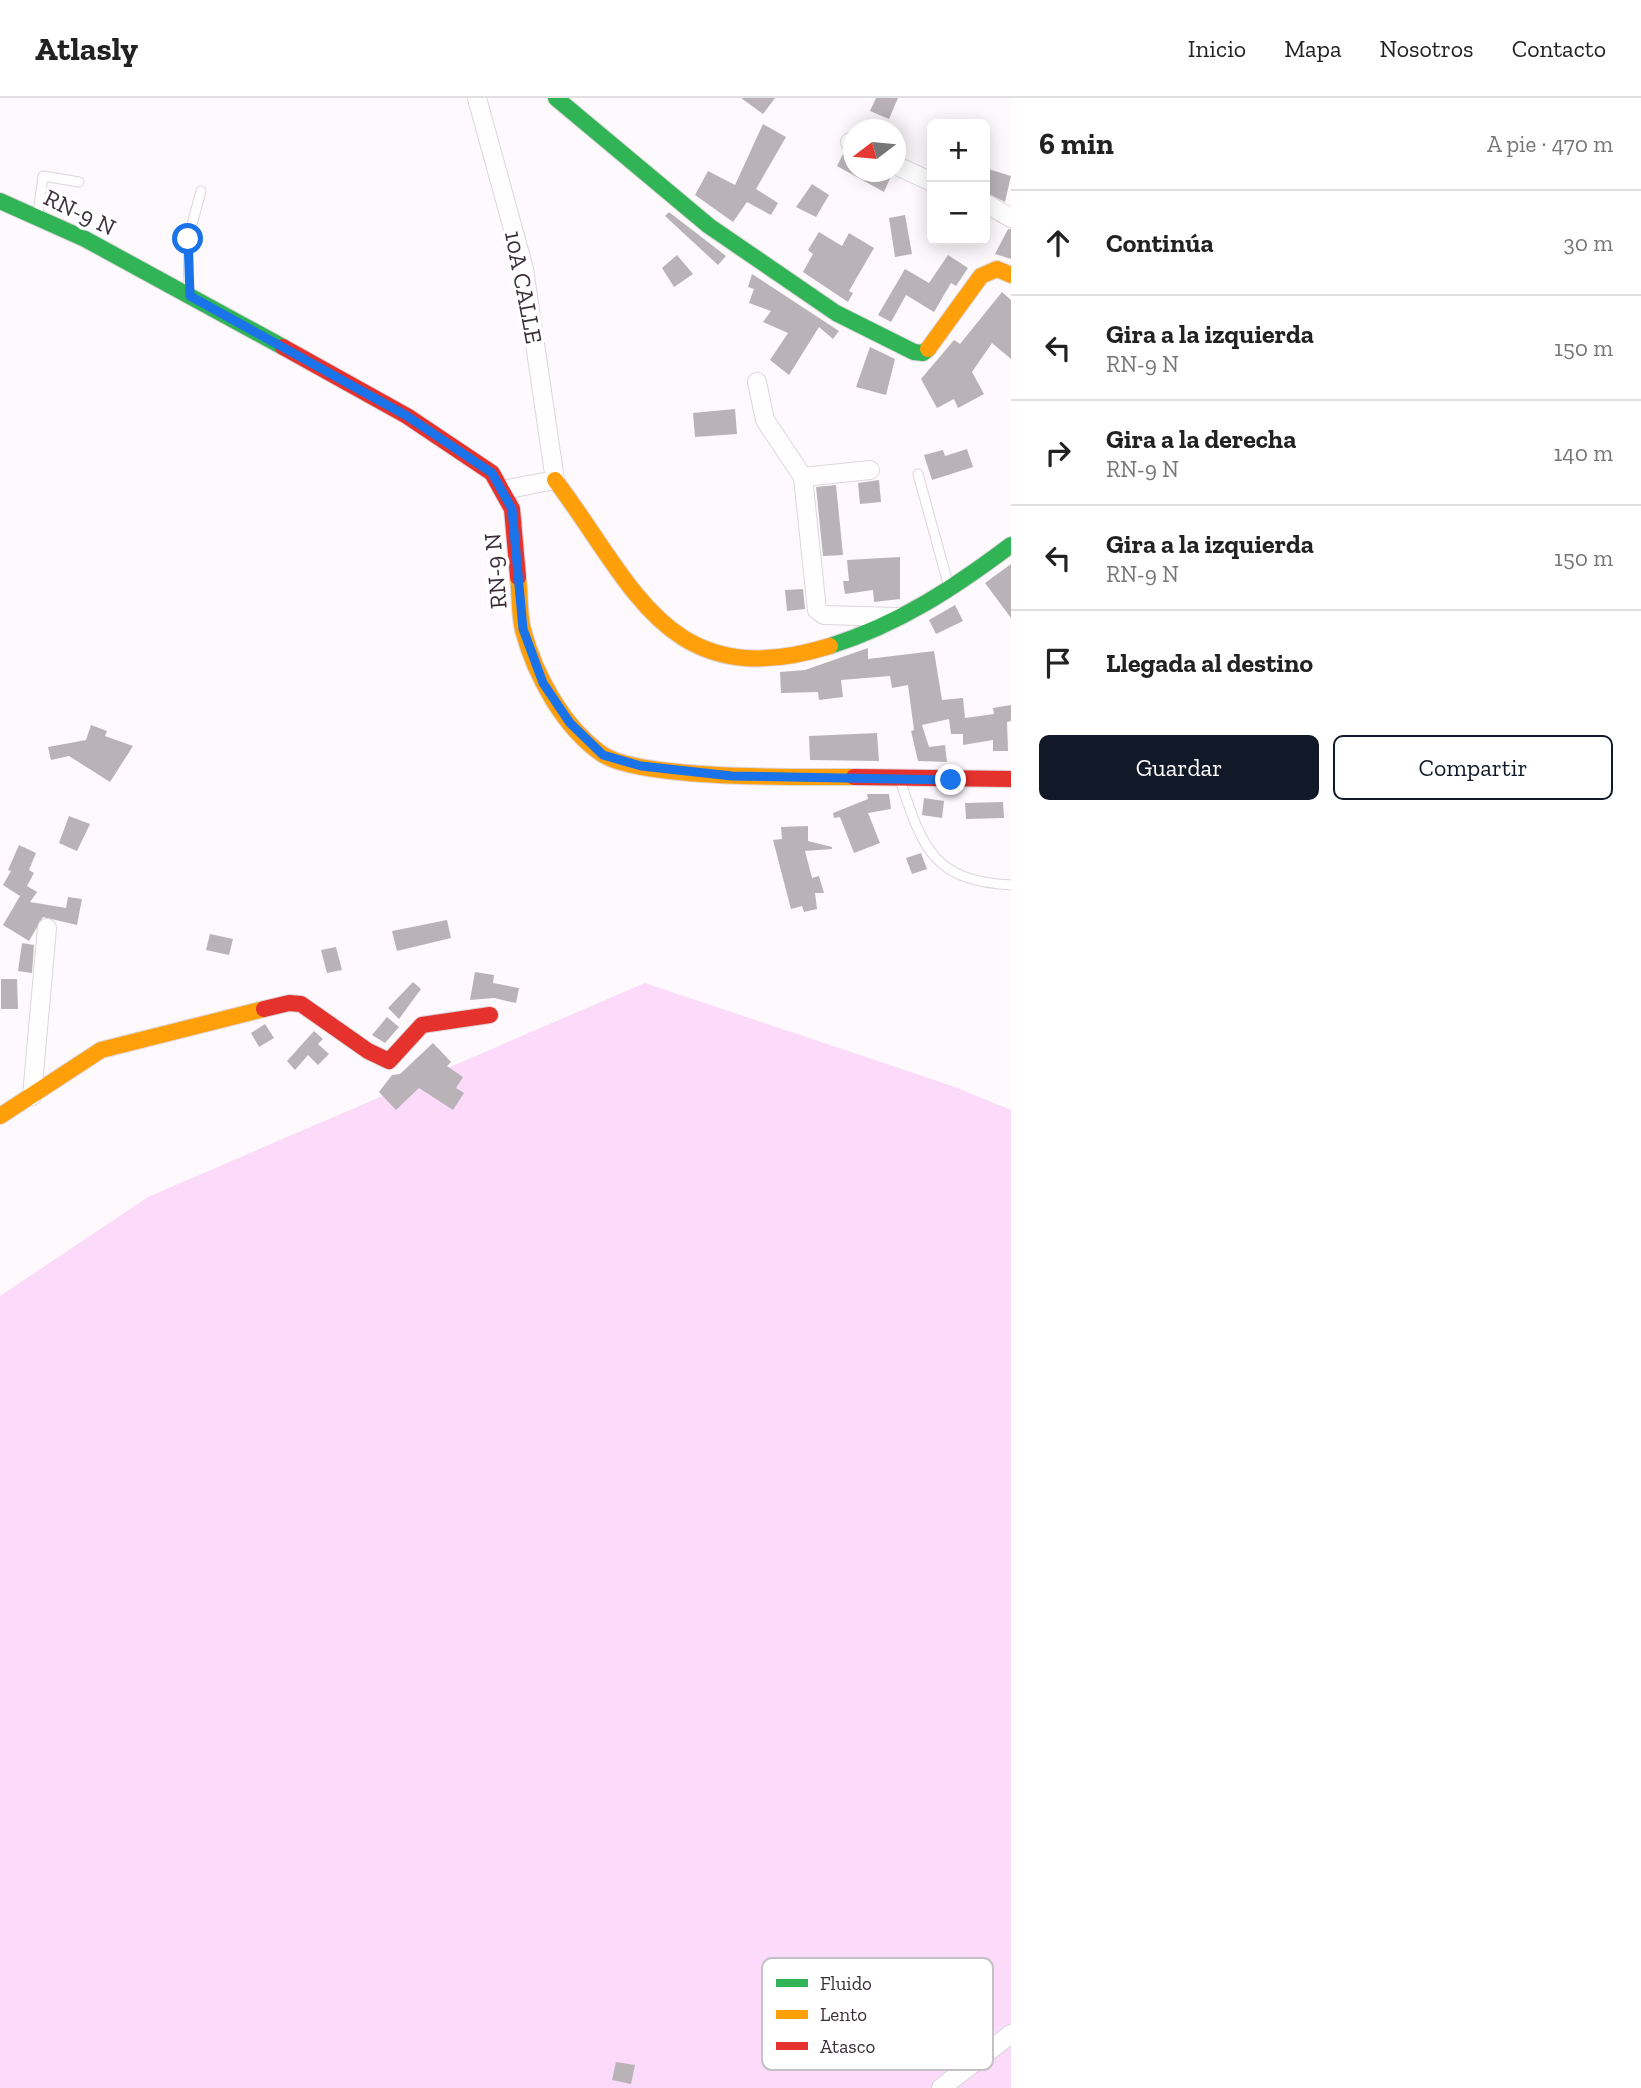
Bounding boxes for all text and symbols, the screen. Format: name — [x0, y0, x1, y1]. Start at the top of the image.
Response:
text: Atlasly — [35, 29, 138, 68]
text: Inicio — [1188, 34, 1246, 63]
text: Mapa — [1284, 34, 1341, 63]
text: Nosotros — [1379, 34, 1474, 63]
text: Contacto — [1512, 34, 1606, 63]
north arrow — [843, 119, 906, 182]
map controls — [927, 119, 990, 245]
button: + — [927, 119, 990, 182]
text: 6 min — [1039, 126, 1114, 162]
text: A pie · 470 m — [1487, 130, 1613, 158]
street label: RN-9 N — [39, 182, 121, 242]
button: − — [927, 182, 990, 245]
route start — [172, 223, 203, 254]
icon: ahead — [1039, 224, 1077, 262]
text: Continúa — [1106, 227, 1214, 259]
street label: 10A CALLE — [499, 228, 549, 346]
text: 30 m — [1563, 229, 1613, 257]
text: Gira a la izquierda — [1106, 318, 1314, 350]
icon: left — [1039, 329, 1077, 367]
text: 150 m — [1554, 334, 1613, 362]
text: RN-9 N — [1106, 350, 1179, 378]
text: Gira a la derecha — [1106, 423, 1296, 455]
icon: right — [1039, 434, 1077, 472]
text: 140 m — [1553, 439, 1613, 467]
text: RN-9 N — [1106, 455, 1179, 483]
text: Gira a la izquierda — [1106, 528, 1314, 560]
street label: RN-9 N — [477, 532, 513, 610]
icon: left — [1039, 539, 1077, 577]
text: 150 m — [1554, 544, 1613, 572]
text: RN-9 N — [1106, 560, 1179, 588]
icon: arrive — [1039, 644, 1077, 682]
text: Llegada al destino — [1106, 647, 1313, 679]
button: Guardar — [1039, 735, 1319, 800]
button: Compartir — [1333, 735, 1613, 800]
route end — [935, 764, 966, 795]
legend — [762, 1958, 993, 2070]
text: Fluido — [820, 1972, 872, 1995]
text: Lento — [820, 2003, 867, 2026]
text: Atasco — [820, 2035, 875, 2058]

